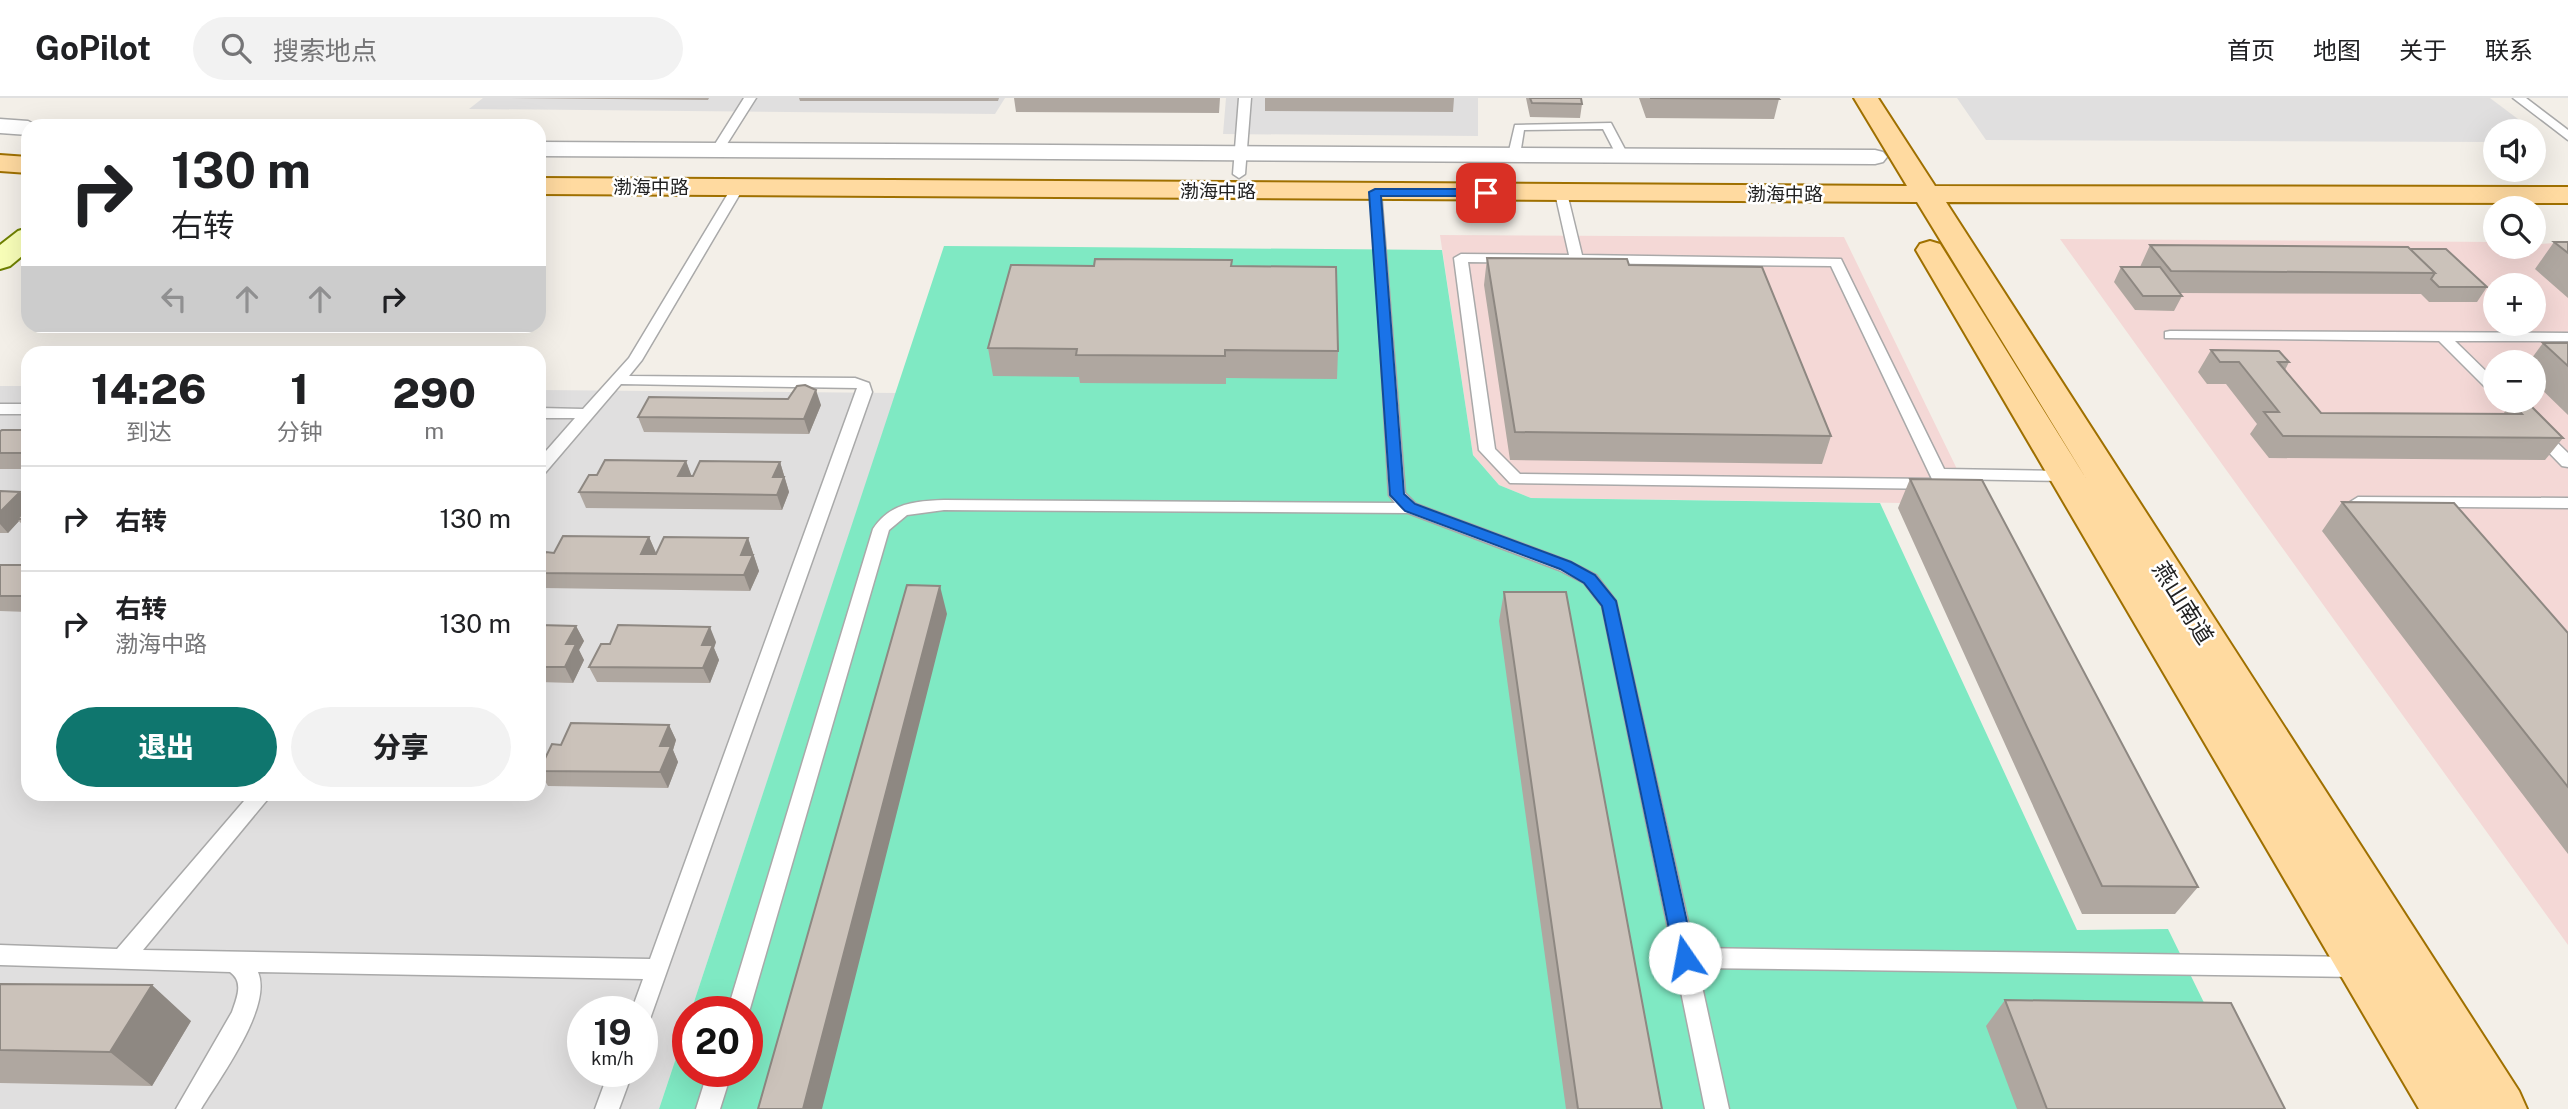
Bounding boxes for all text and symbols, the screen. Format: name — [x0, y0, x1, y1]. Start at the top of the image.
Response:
search box — [193, 17, 683, 80]
text: GoPilot — [35, 29, 151, 67]
icon: search — [217, 29, 255, 67]
text: 搜索地点 — [273, 35, 377, 66]
text: 首页 — [2227, 36, 2275, 64]
text: 地图 — [2313, 36, 2361, 64]
text: 关于 — [2399, 36, 2447, 64]
text: 联系 — [2485, 36, 2533, 64]
map controls — [2483, 119, 2546, 413]
button: sound — [2483, 119, 2546, 182]
text: 130 m — [171, 141, 311, 199]
icon: right — [56, 147, 147, 238]
pin — [1456, 163, 1516, 223]
icon: arrive — [1467, 174, 1505, 212]
street label: 渤海中路 — [613, 176, 689, 198]
street label: 渤海中路 — [1180, 180, 1256, 202]
street label: 渤海中路 — [1747, 183, 1823, 205]
button: search — [2483, 196, 2546, 259]
text: 右转 — [171, 207, 235, 244]
button: + — [2483, 273, 2546, 336]
icon: left — [155, 280, 193, 318]
icon: ahead — [228, 280, 266, 318]
icon: ahead — [301, 280, 339, 318]
icon: right — [374, 280, 412, 318]
button: − — [2483, 350, 2546, 413]
text: 14:26 — [91, 364, 206, 413]
text: 1 — [290, 364, 309, 413]
text: 290 — [393, 368, 476, 417]
text: m — [424, 417, 444, 444]
text: 到达 — [126, 418, 172, 445]
text: 分钟 — [277, 418, 323, 445]
icon: right — [56, 500, 94, 538]
text: 130 m — [439, 503, 511, 534]
text: 右转 — [115, 505, 167, 536]
street label: 燕山南道 — [2148, 557, 2219, 649]
text: 右转 — [115, 593, 167, 624]
icon: right — [56, 605, 94, 643]
text: 130 m — [439, 608, 511, 639]
text: 渤海中路 — [115, 630, 207, 657]
button: 退出 — [56, 707, 277, 787]
button: 分享 — [291, 707, 511, 787]
position arrow — [1648, 921, 1722, 995]
speed limit sign: 20 — [672, 996, 763, 1087]
text: 19 — [593, 1012, 632, 1053]
text: km/h — [591, 1048, 634, 1069]

